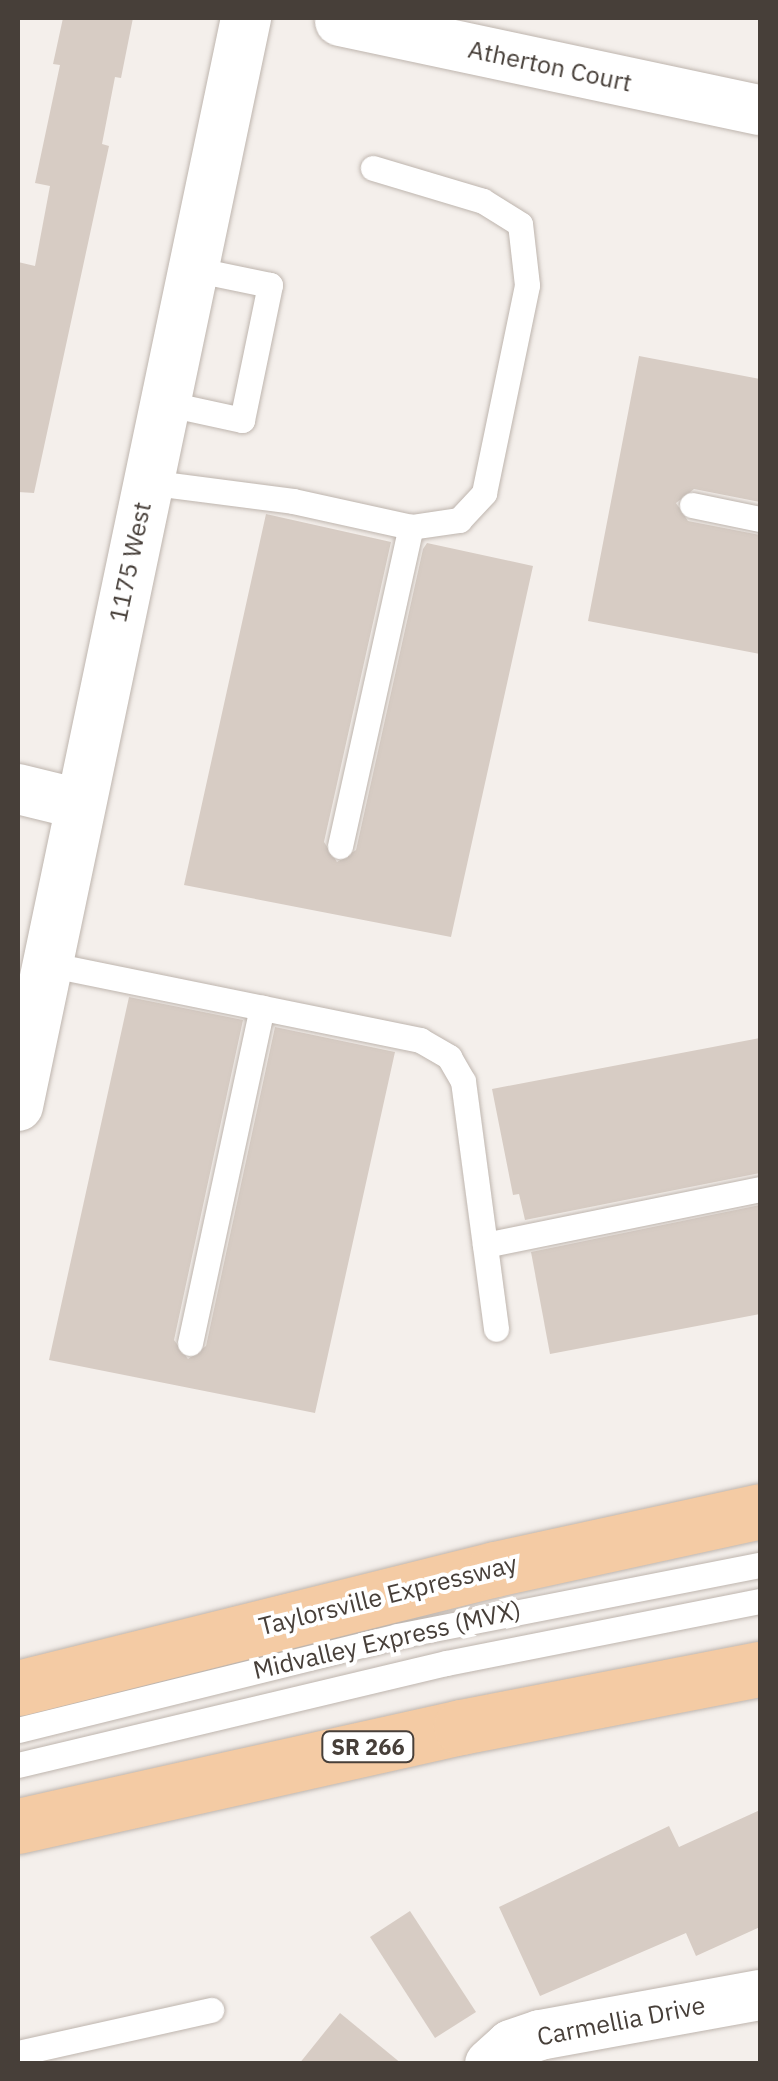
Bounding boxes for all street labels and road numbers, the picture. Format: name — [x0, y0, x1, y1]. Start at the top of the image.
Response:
street label: Atherton Court — [465, 34, 635, 98]
street label: 1175 West — [103, 499, 157, 625]
street label: Taylorsville Expressway — [256, 1548, 520, 1642]
street label: Midvalley Express (MVX) — [250, 1595, 524, 1685]
road number: SR 266 — [320, 1730, 416, 1764]
street label: Carmellia Drive — [534, 1990, 708, 2052]

